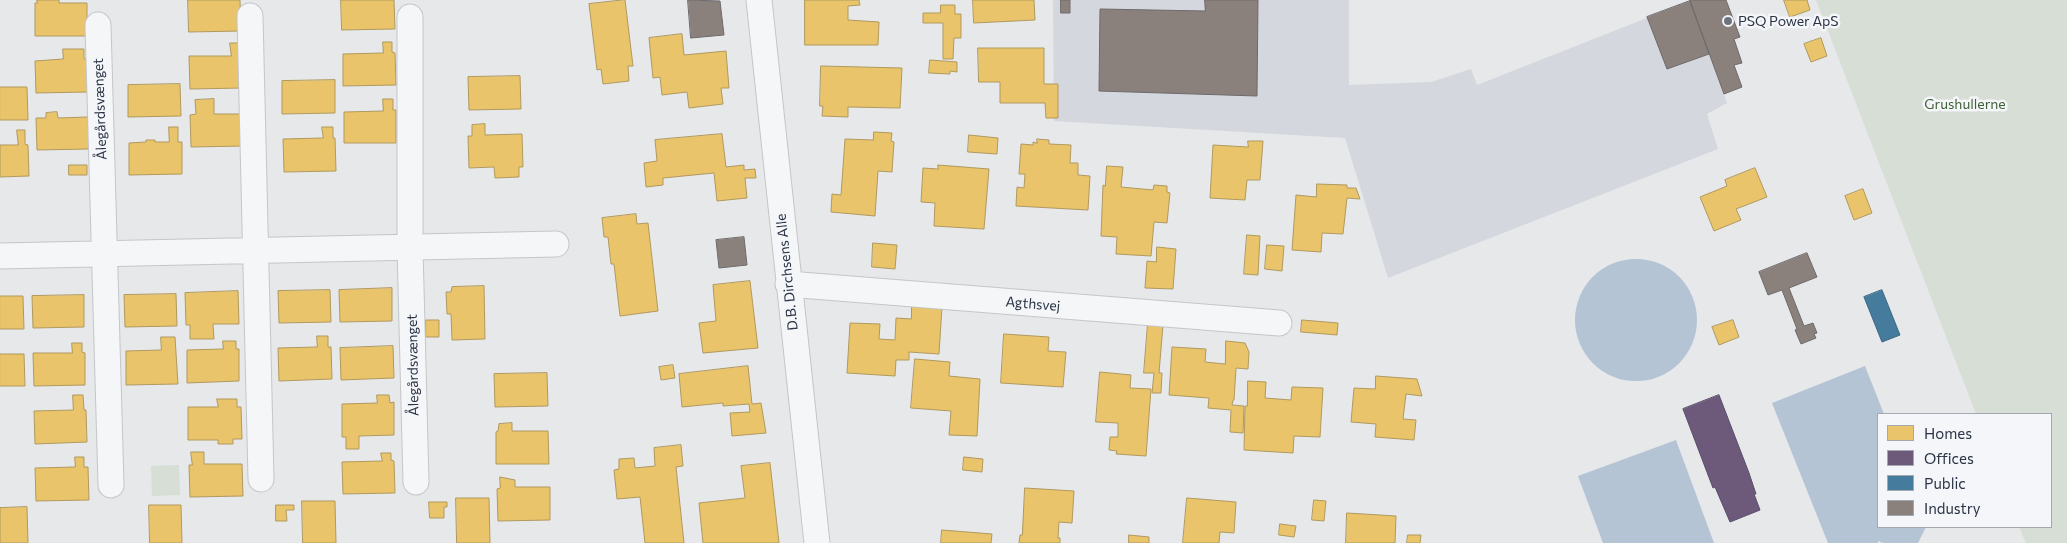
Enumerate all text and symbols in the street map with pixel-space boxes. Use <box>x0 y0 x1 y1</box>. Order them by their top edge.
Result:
place label: PSQ Power ApS <box>1738 13 1839 29</box>
marker: PSQ Power ApS <box>1722 15 1734 27</box>
street label: Ålegårdsvænget <box>90 58 110 160</box>
park label: Grushullerne <box>1924 96 2006 112</box>
street label: D.B. Dirchsens Alle <box>773 213 801 331</box>
street label: Agthsvej <box>1005 293 1061 315</box>
street label: Ålegårdsvænget <box>404 314 422 416</box>
legend <box>1877 413 2052 528</box>
text: Homes <box>1924 424 1972 442</box>
text: Offices <box>1924 449 1974 467</box>
text: Public <box>1924 474 1966 492</box>
text: Industry <box>1924 499 1981 517</box>

